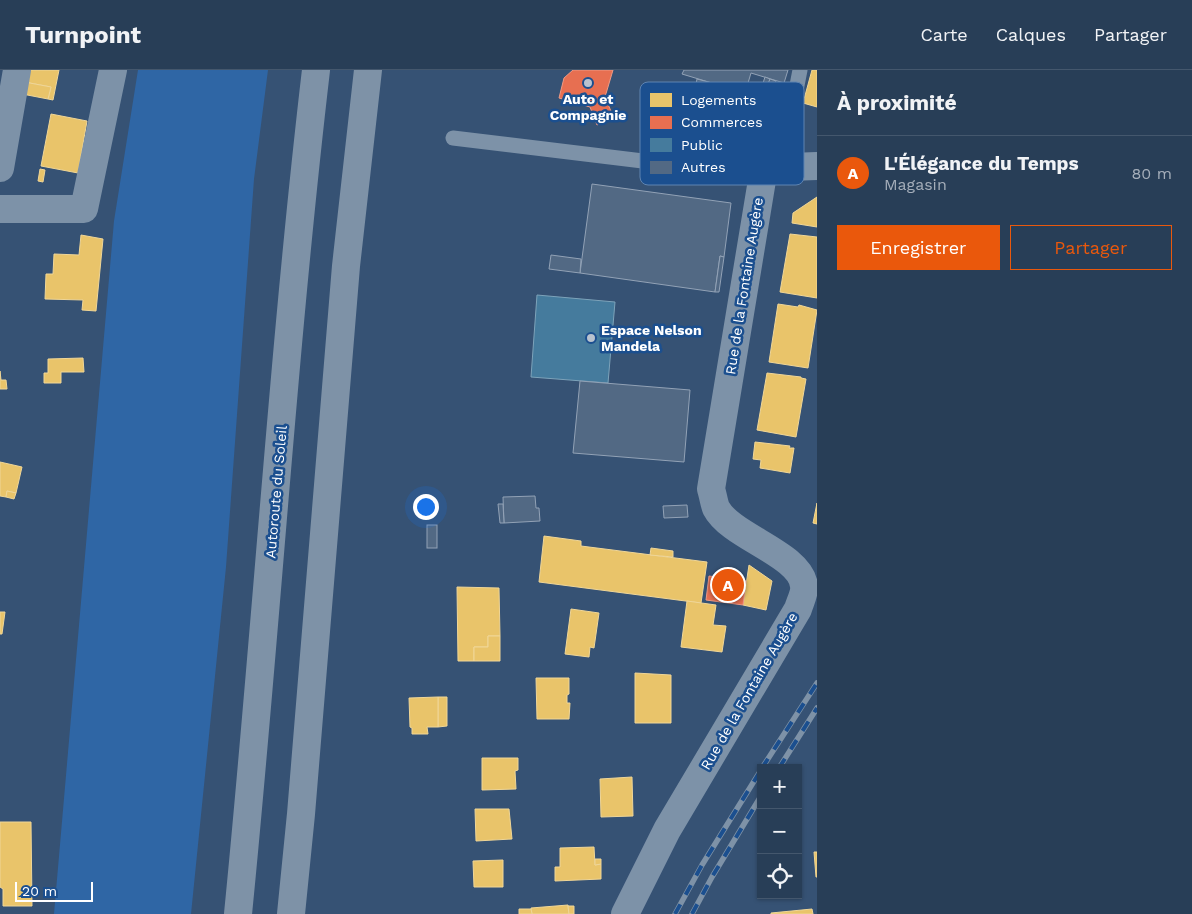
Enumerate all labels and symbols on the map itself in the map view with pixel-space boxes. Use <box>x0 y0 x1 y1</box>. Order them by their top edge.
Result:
marker: Auto et Compagnie <box>582 77 594 89</box>
legend <box>640 82 804 185</box>
place label: Auto et Compagnie <box>550 91 626 123</box>
text: Logements <box>681 92 756 108</box>
text: Commerces <box>681 114 763 130</box>
text: Public <box>681 137 723 153</box>
text: Autres <box>681 159 726 175</box>
street label: Rue de la Fontaine Augère <box>722 196 766 376</box>
place label: Espace Nelson Mandela <box>601 322 702 354</box>
marker: Espace Nelson Mandela <box>585 332 597 344</box>
street label: Autoroute du Soleil <box>262 424 290 559</box>
your location <box>413 494 439 520</box>
pin: A <box>712 566 744 604</box>
street label: Rue de la Fontaine Augère <box>697 609 801 773</box>
scale bar <box>15 879 92 902</box>

